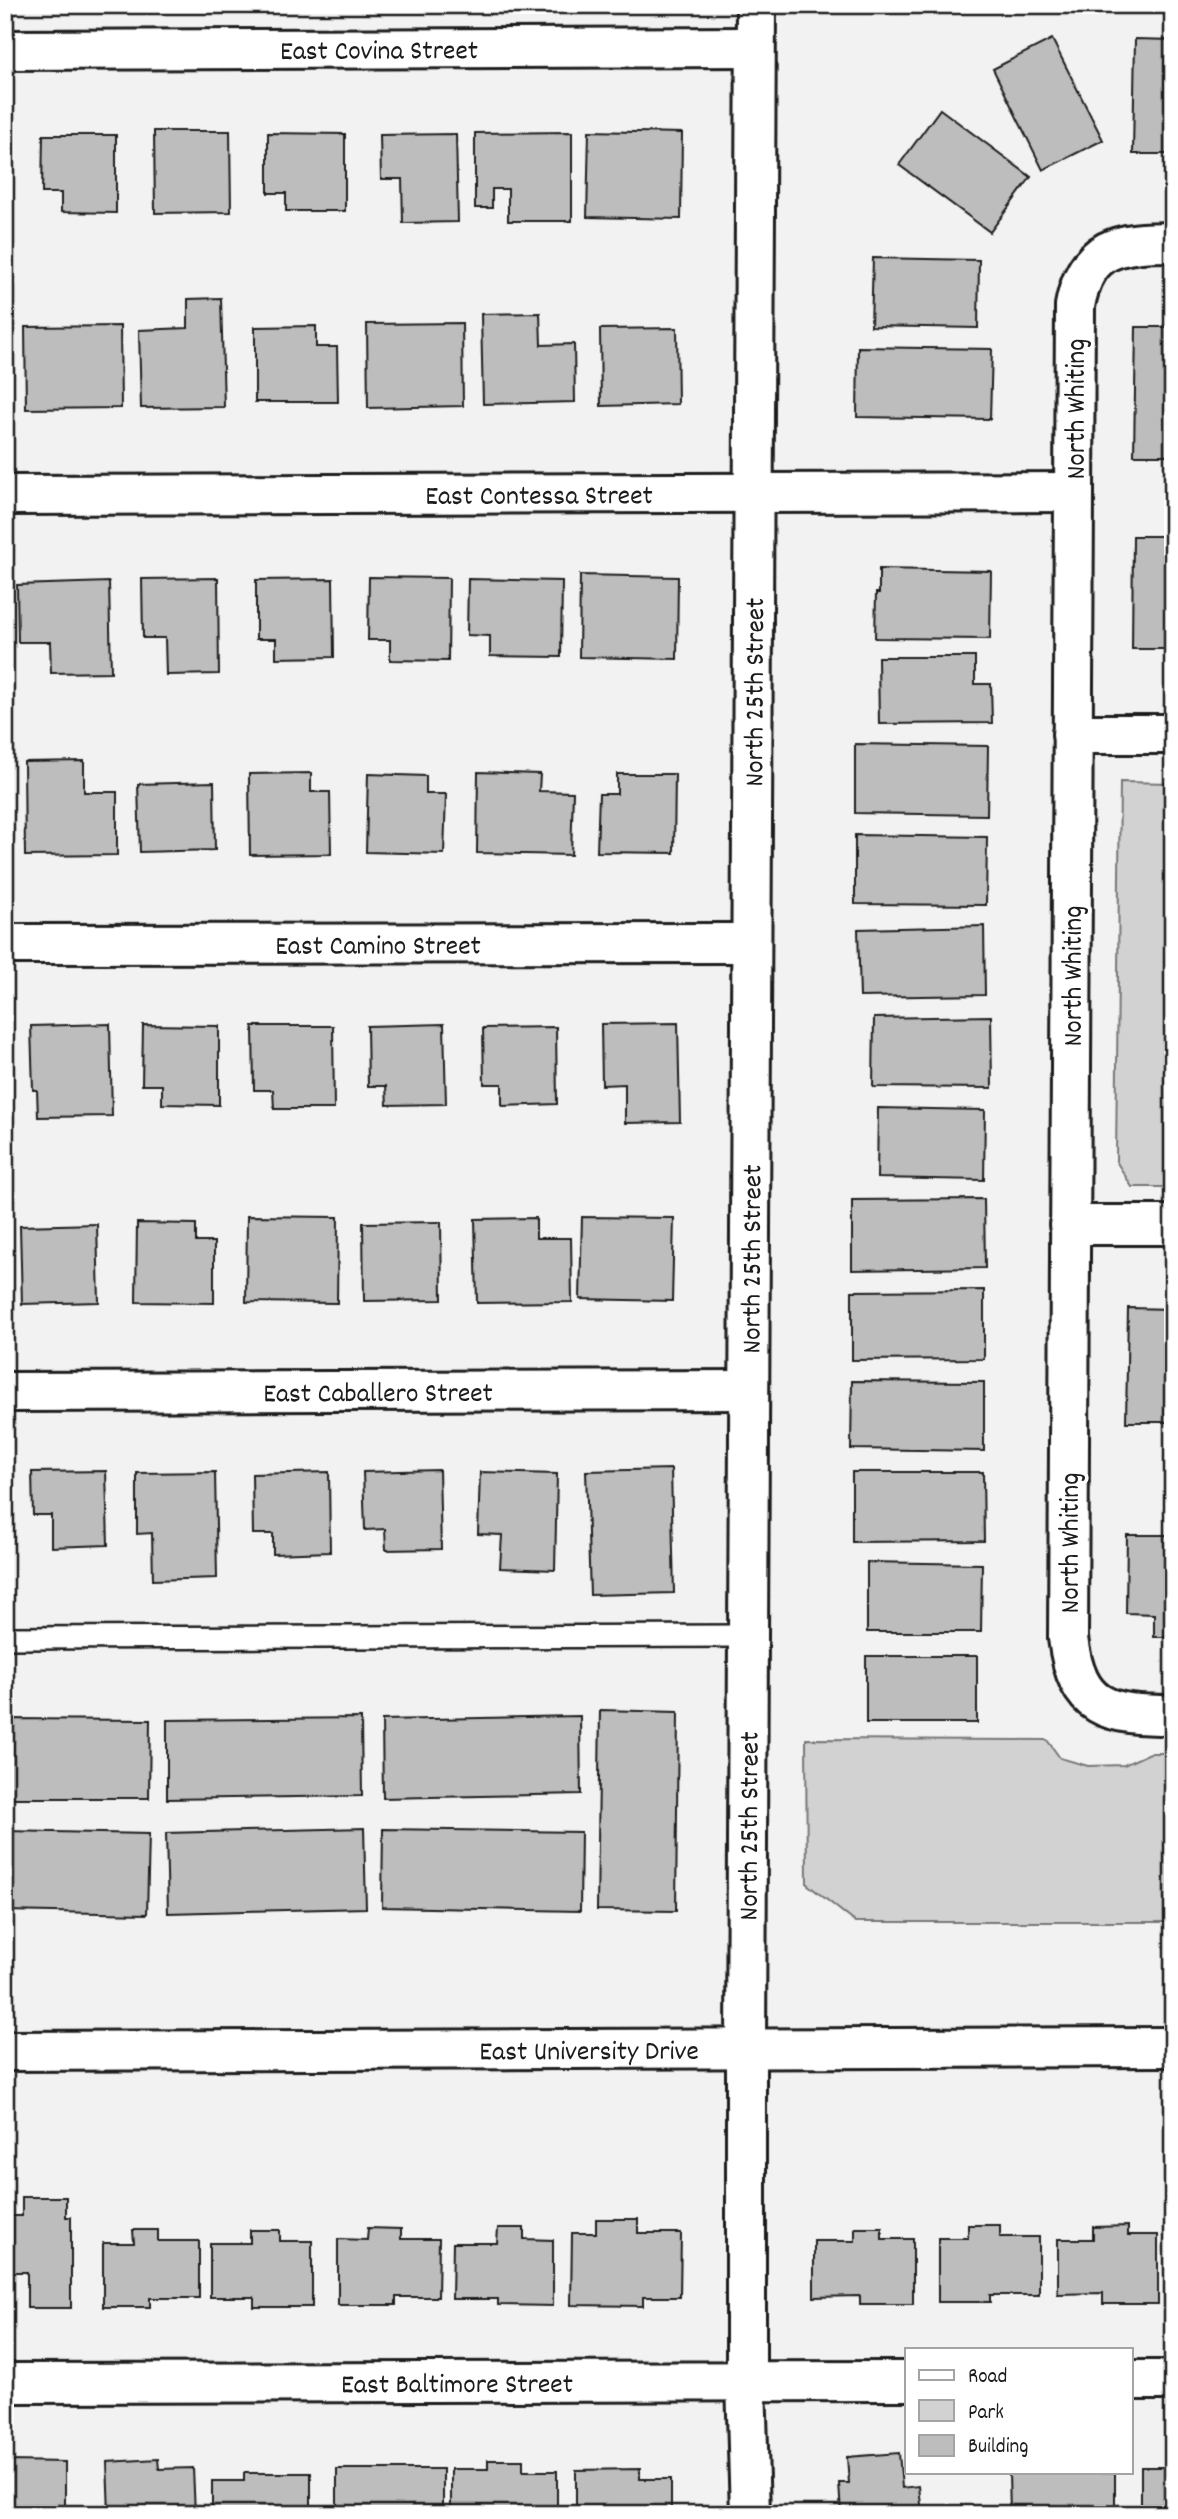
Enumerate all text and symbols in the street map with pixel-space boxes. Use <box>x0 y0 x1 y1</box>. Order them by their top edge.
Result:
street label: East Covina Street <box>280 33 478 74</box>
street label: North Whiting <box>1059 339 1099 479</box>
street label: East Contessa Street <box>425 478 653 519</box>
street label: North 25th Street <box>737 597 778 787</box>
street label: North Whiting <box>1056 906 1096 1046</box>
street label: East Camino Street <box>275 928 481 969</box>
street label: North 25th Street <box>734 1164 775 1354</box>
street label: East Caballero Street <box>263 1376 493 1416</box>
street label: North Whiting <box>1053 1473 1093 1613</box>
street label: North 25th Street <box>732 1731 773 1921</box>
street label: East University Drive <box>479 2034 699 2074</box>
legend <box>905 2348 1132 2474</box>
text: Road <box>968 2363 1007 2393</box>
street label: East Baltimore Street <box>341 2367 573 2407</box>
text: Park <box>968 2399 1004 2429</box>
text: Building <box>968 2433 1028 2463</box>

